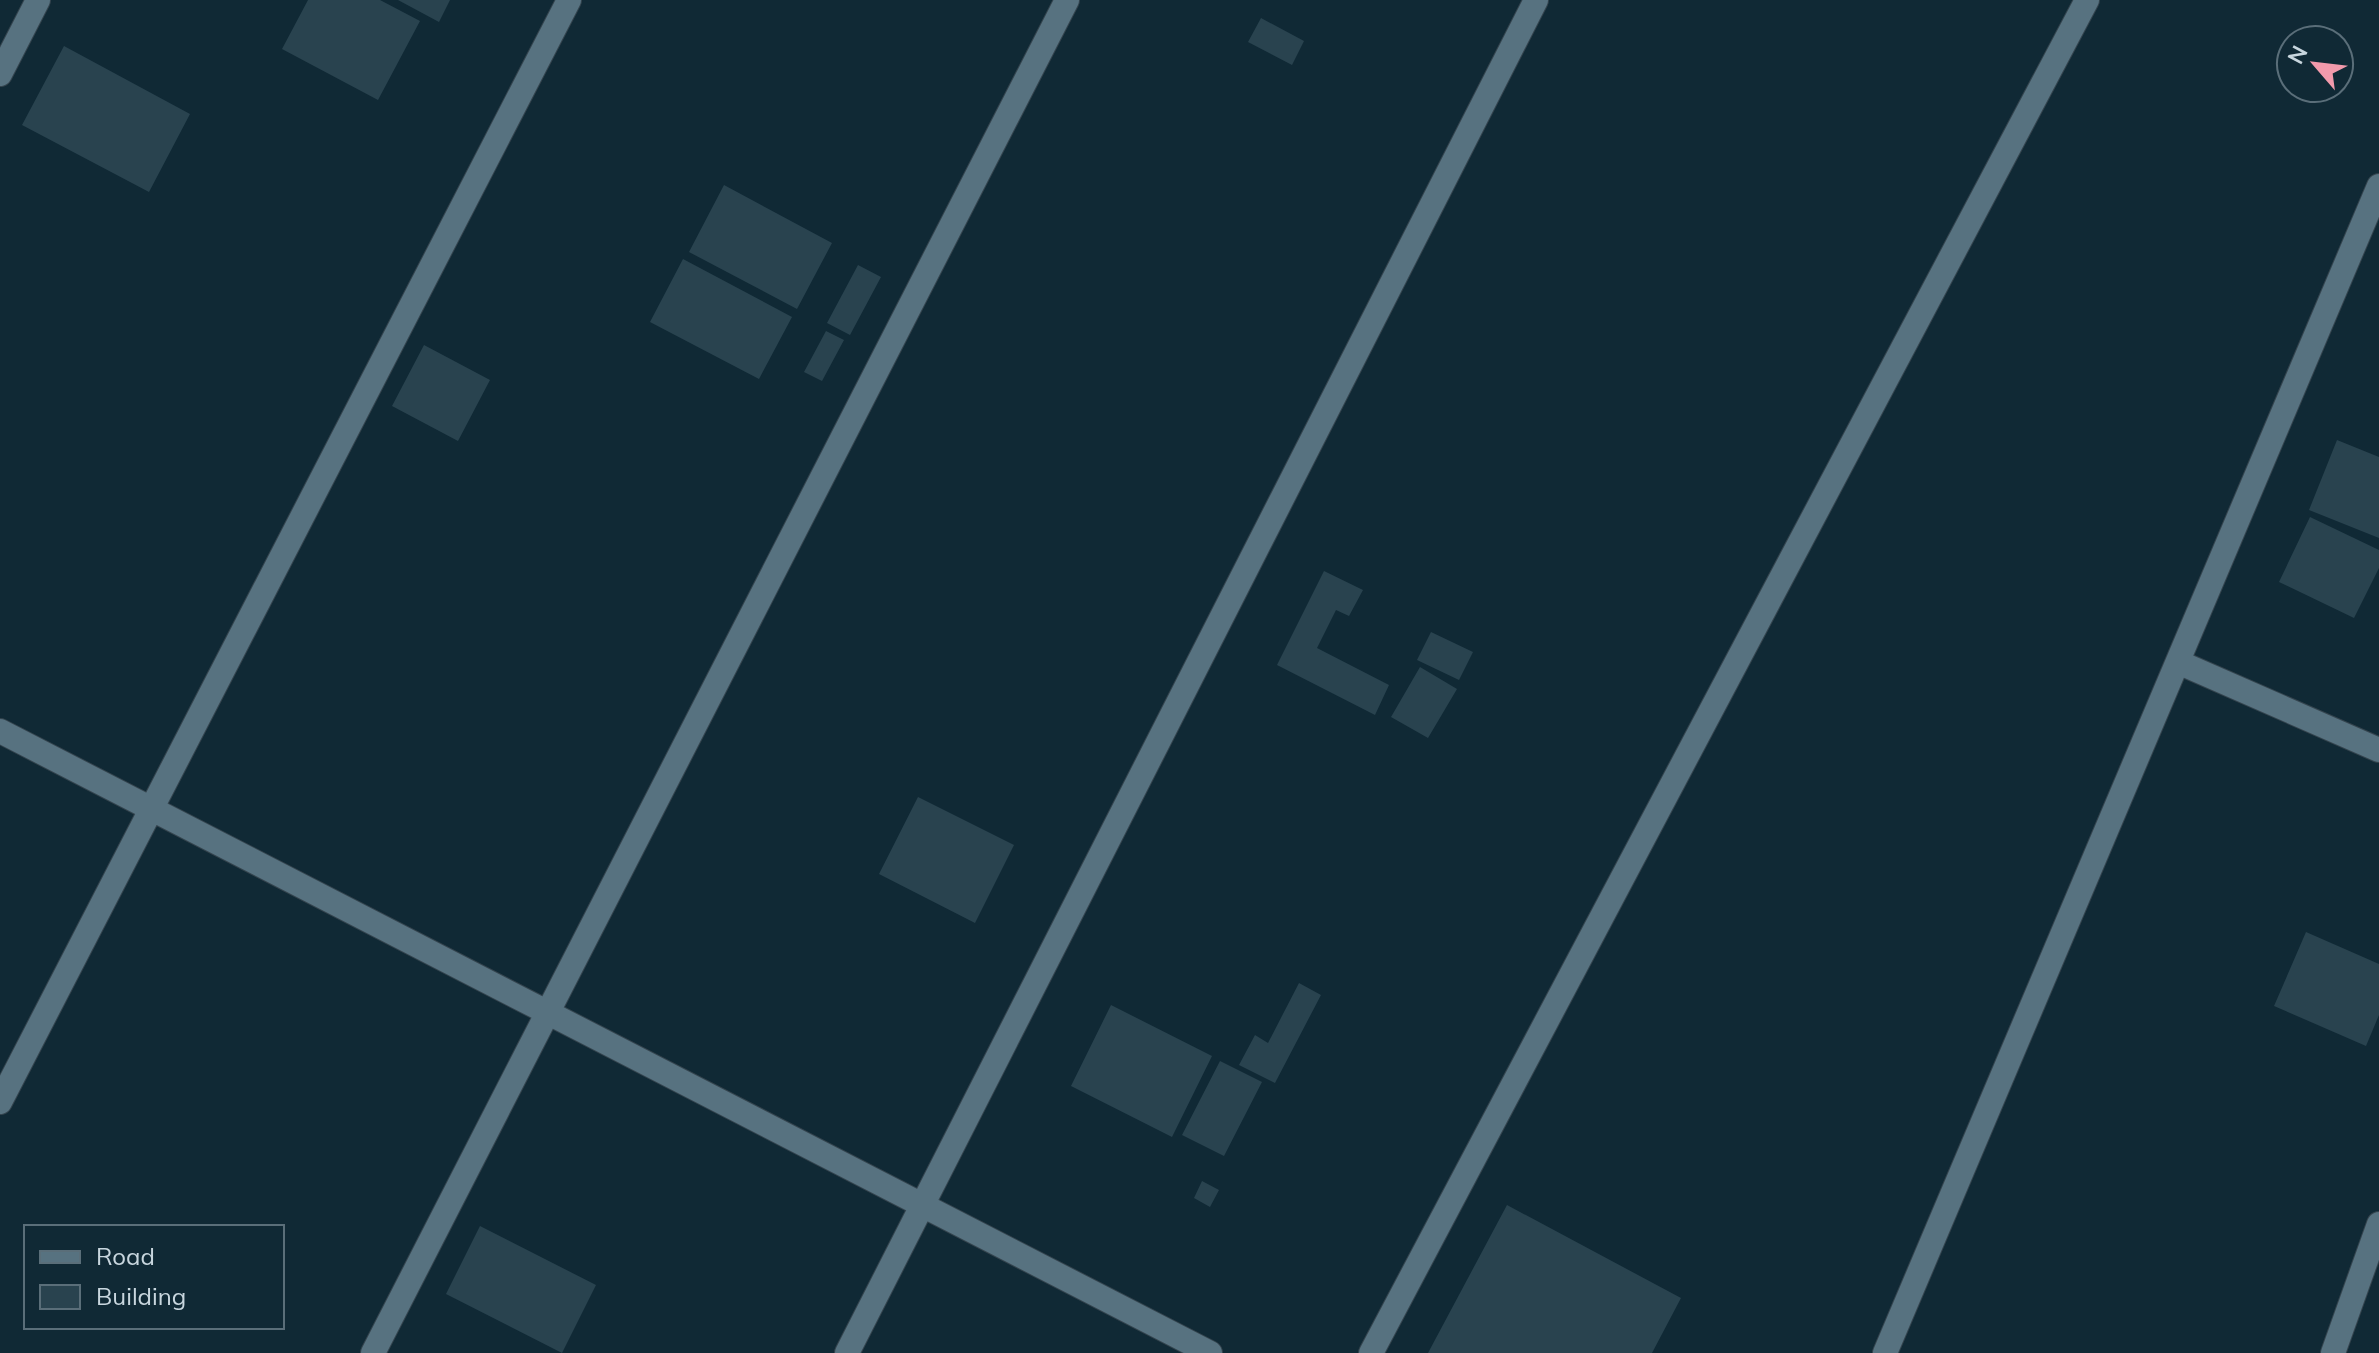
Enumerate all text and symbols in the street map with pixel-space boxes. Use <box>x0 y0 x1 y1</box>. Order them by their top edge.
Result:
north arrow <box>2275 24 2355 104</box>
text: N <box>2281 41 2314 69</box>
legend <box>24 1225 284 1329</box>
text: Road <box>96 1241 155 1271</box>
text: Building <box>96 1281 186 1311</box>

